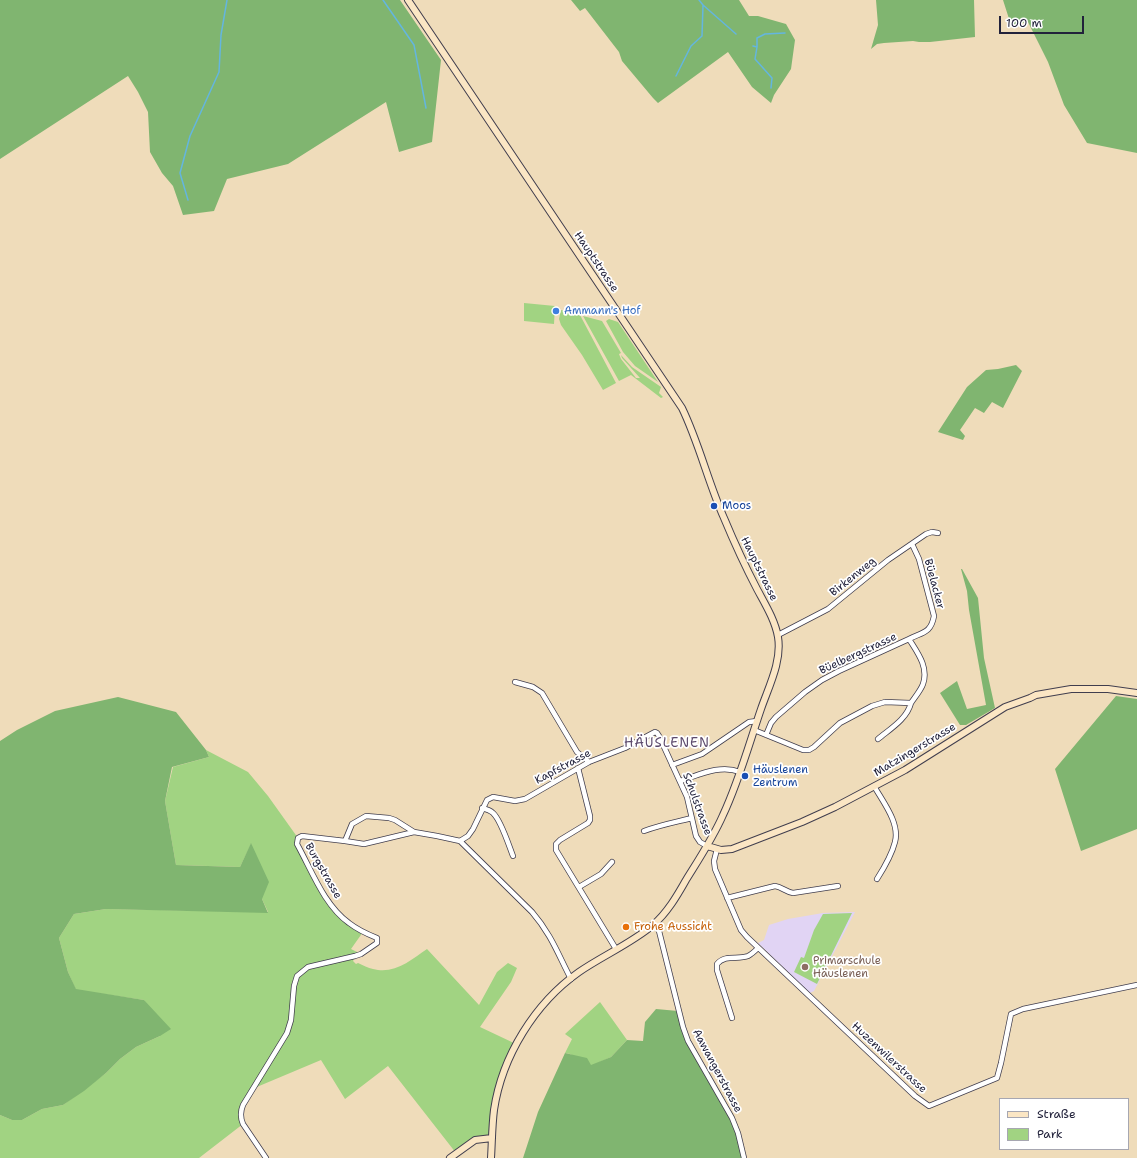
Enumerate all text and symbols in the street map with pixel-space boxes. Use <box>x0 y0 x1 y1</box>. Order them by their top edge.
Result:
scale bar <box>1001 8 1086 34</box>
text: 100 m <box>1006 15 1042 31</box>
street label: Hauptstrasse <box>571 229 621 295</box>
place label: Ammann's Hof <box>564 304 640 318</box>
marker: Ammann's Hof <box>551 306 561 316</box>
place label: Moos <box>722 499 751 513</box>
marker: Moos <box>709 501 719 511</box>
street label: Hauptstrasse <box>738 535 780 603</box>
street label: Birkenweg <box>827 555 879 599</box>
street label: Büelacker <box>921 557 947 611</box>
street label: Büelbergstrasse <box>817 630 899 678</box>
street label: Matzingerstrasse <box>872 720 958 780</box>
district label: HÄUSLENEN <box>624 736 710 752</box>
street label: Kapfstrasse <box>533 747 593 787</box>
place label: Häuslenen Zentrum <box>753 763 808 789</box>
street label: Schulstrasse <box>680 771 714 837</box>
marker: Häuslenen Zentrum <box>740 771 750 781</box>
street label: Burgstrasse <box>302 841 344 901</box>
place label: Frohe Aussicht <box>634 920 712 934</box>
marker: Frohe Aussicht <box>621 922 631 932</box>
place label: Primarschule Häuslenen <box>813 954 881 980</box>
marker: Primarschule Häuslenen <box>800 962 810 972</box>
street label: Huzenwilerstrasse <box>849 1020 929 1096</box>
street label: Aawangerstrasse <box>689 1027 745 1115</box>
legend <box>999 1098 1129 1150</box>
text: Straße <box>1037 1106 1076 1122</box>
text: Park <box>1037 1126 1063 1142</box>

